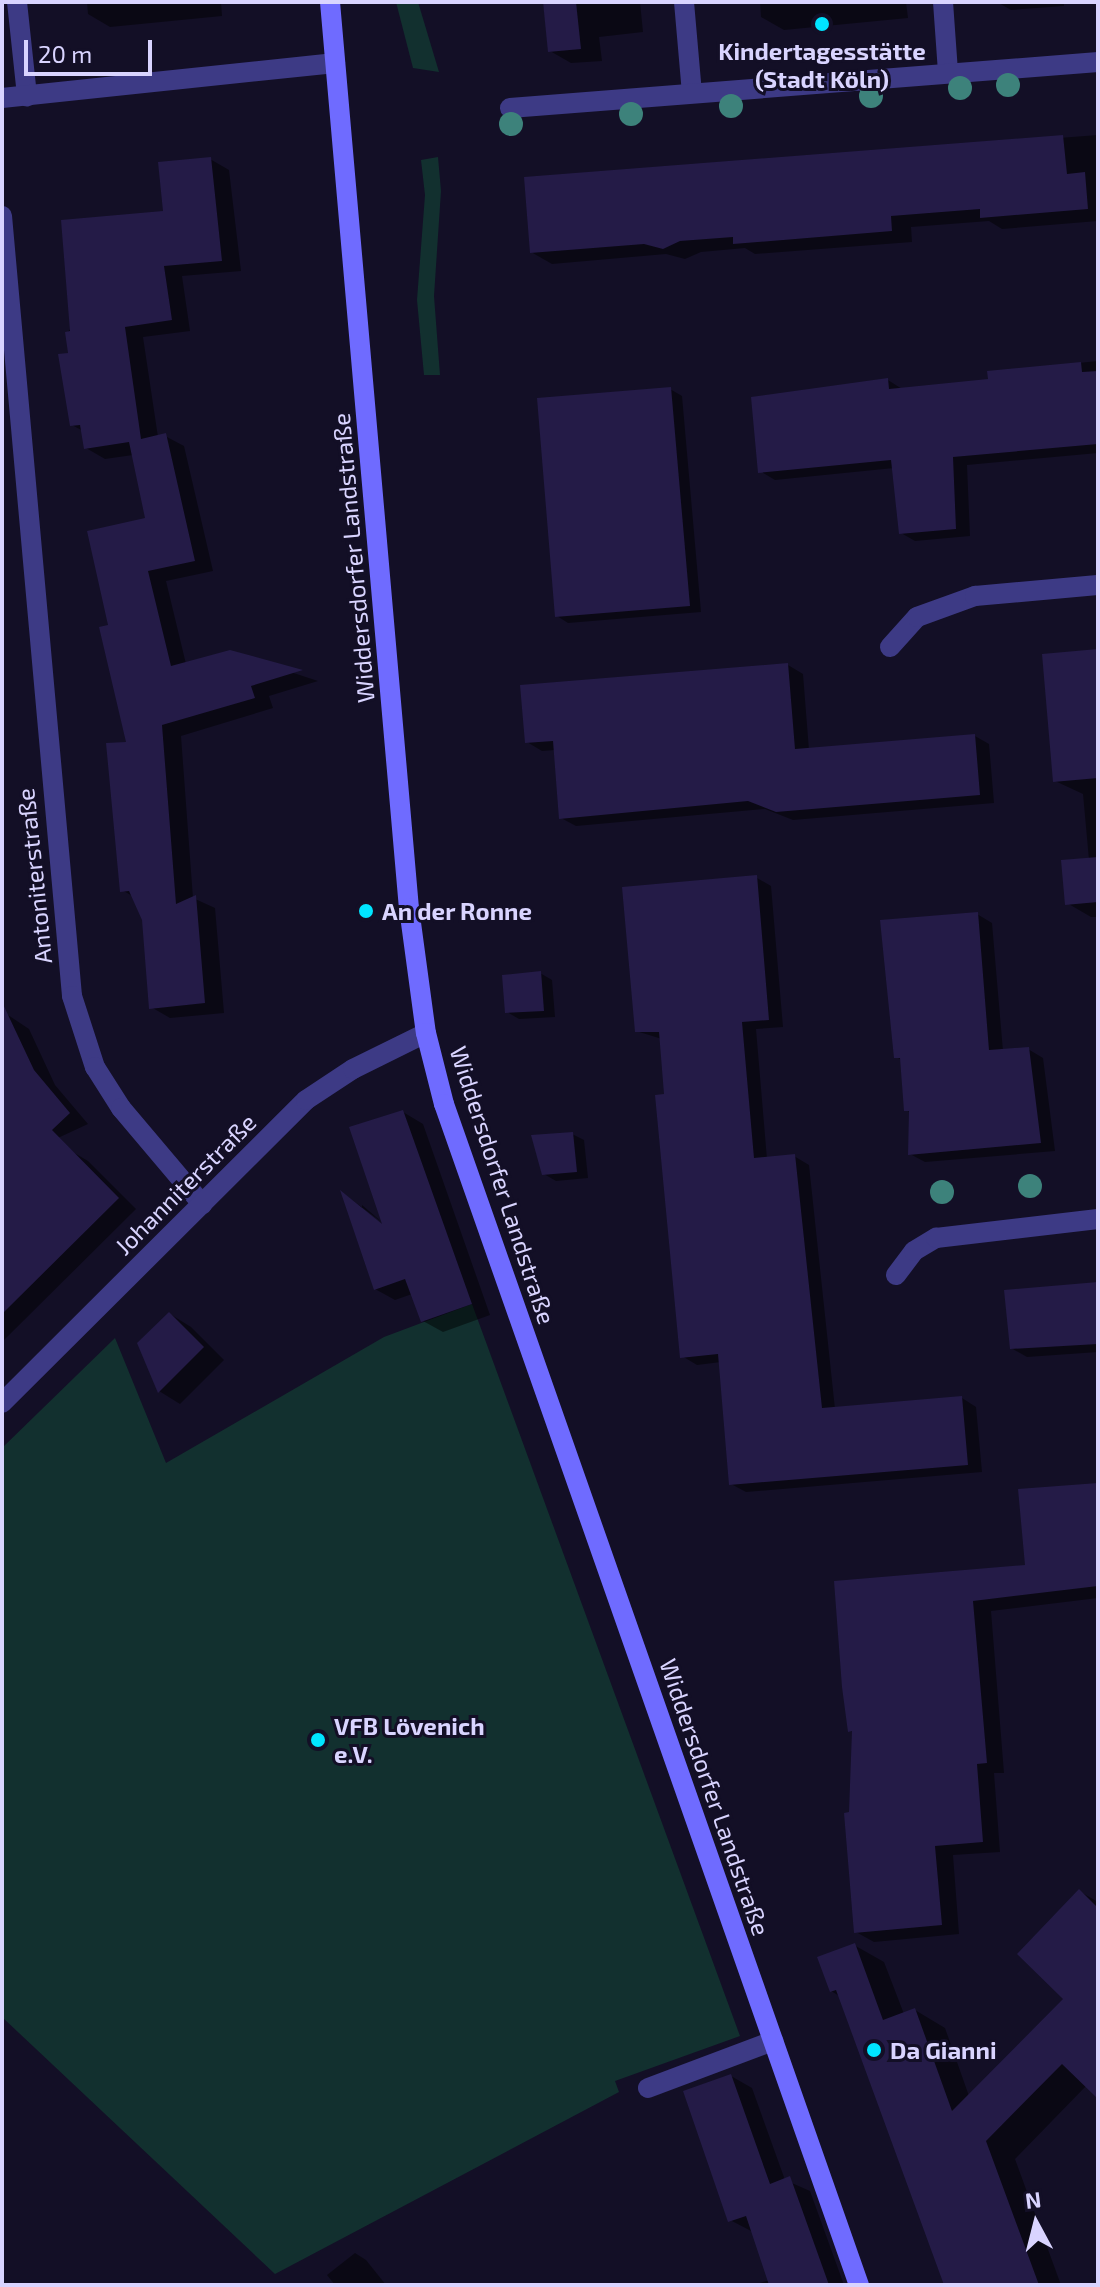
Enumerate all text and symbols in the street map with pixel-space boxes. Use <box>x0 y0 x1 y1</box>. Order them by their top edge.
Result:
marker: Kindertagesstätte (Stadt Köln) <box>813 15 831 33</box>
scale bar <box>28 24 156 74</box>
place label: Kindertagesstätte (Stadt Köln) <box>718 37 926 93</box>
text: 20 m <box>38 39 92 68</box>
street label: Widdersdorfer Landstraße <box>326 412 380 704</box>
street label: Antoniterstraße <box>10 787 58 965</box>
place label: An der Ronne <box>382 897 533 925</box>
marker: An der Ronne <box>357 902 375 920</box>
street label: Widdersdorfer Landstraße <box>444 1042 562 1328</box>
street label: Johanniterstraße <box>108 1107 262 1261</box>
street label: Widdersdorfer Landstraße <box>654 1655 776 1939</box>
place label: VFB Lövenich e.V. <box>334 1712 485 1768</box>
marker: VFB Lövenich e.V. <box>309 1731 327 1749</box>
place label: Da Gianni <box>890 2036 997 2064</box>
marker: Da Gianni <box>865 2041 883 2059</box>
north arrow <box>996 2183 1076 2263</box>
text: N <box>1024 2185 1043 2213</box>

